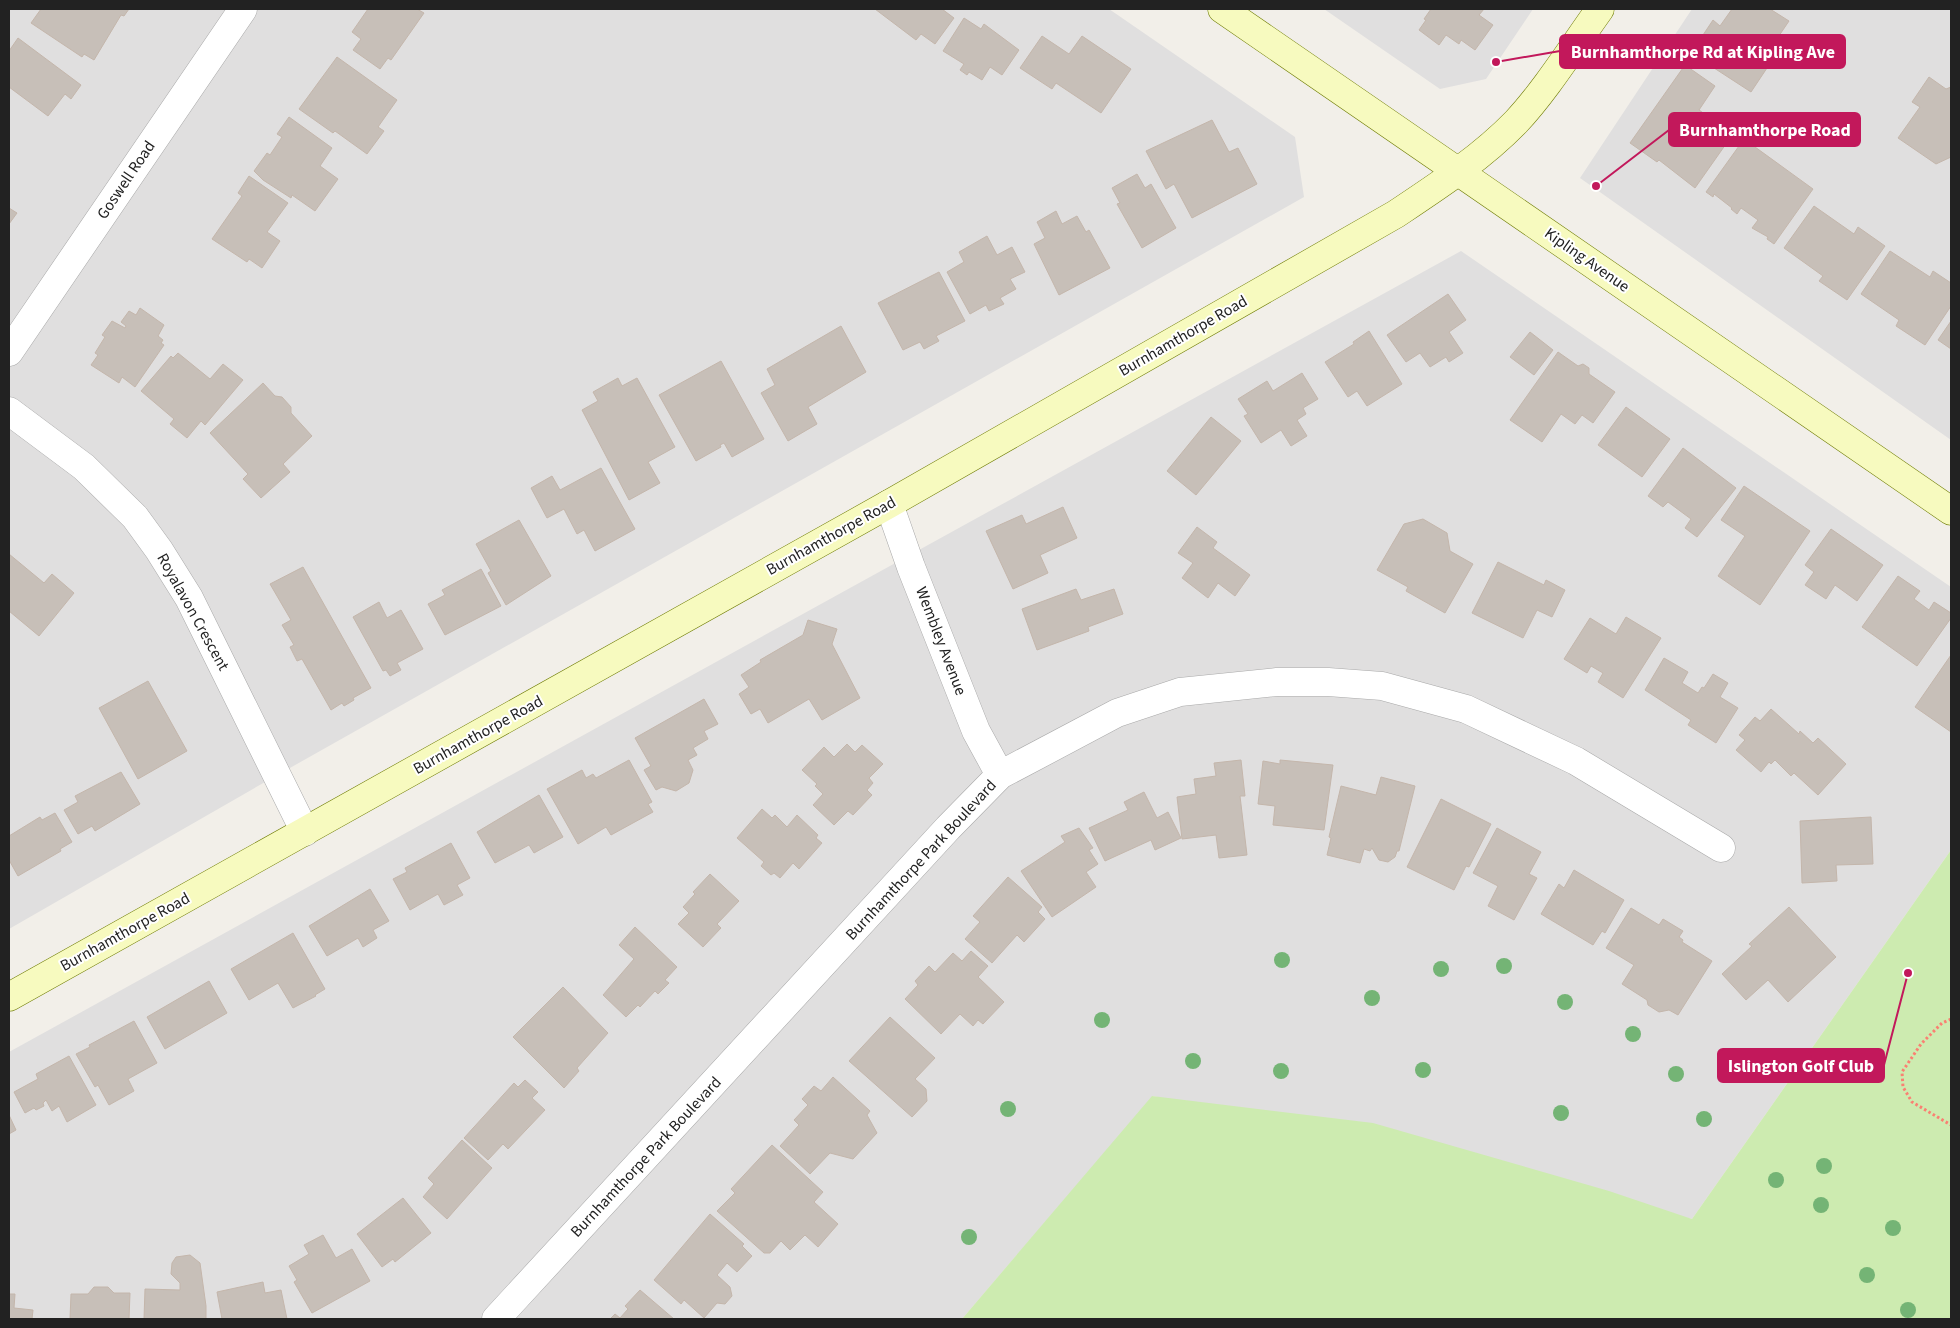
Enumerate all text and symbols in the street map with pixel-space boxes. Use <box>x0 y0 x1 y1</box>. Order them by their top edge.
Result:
callout: Burnhamthorpe Rd at Kipling Ave <box>1560 35 1845 68</box>
text: Burnhamthorpe Rd at Kipling Ave <box>1571 40 1835 65</box>
callout: Burnhamthorpe Road <box>1669 113 1860 146</box>
text: Burnhamthorpe Road <box>1679 118 1851 143</box>
street label: Goswell Road <box>92 136 160 224</box>
street label: Kipling Avenue <box>1540 222 1634 298</box>
street label: Burnhamthorpe Road <box>1115 290 1251 382</box>
street label: Burnhamthorpe Road <box>762 491 900 581</box>
street label: Royalavon Crescent <box>152 549 235 675</box>
street label: Wembley Avenue <box>910 584 972 699</box>
street label: Burnhamthorpe Road <box>409 690 547 780</box>
street label: Burnhamthorpe Park Boulevard <box>841 775 1001 945</box>
street label: Burnhamthorpe Road <box>56 887 194 977</box>
callout: Islington Golf Club <box>1718 1049 1884 1082</box>
text: Islington Golf Club <box>1728 1054 1874 1079</box>
street label: Burnhamthorpe Park Boulevard <box>566 1072 726 1242</box>

